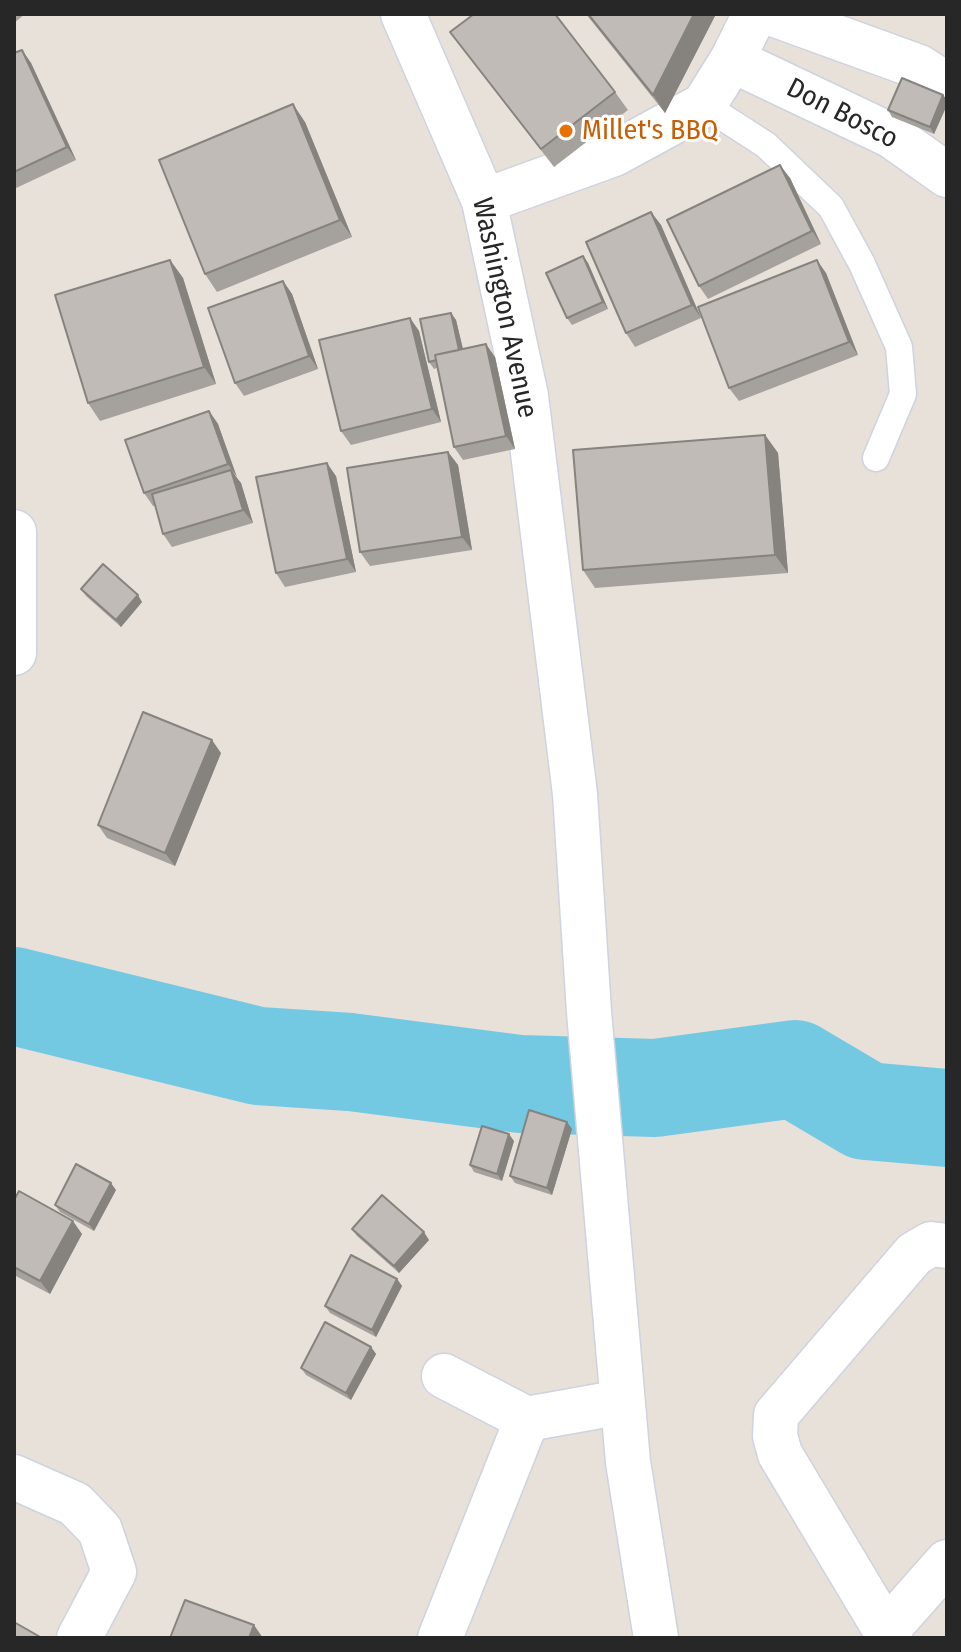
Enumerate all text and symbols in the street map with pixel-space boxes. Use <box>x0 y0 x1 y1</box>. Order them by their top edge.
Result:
street label: Don Bosco <box>781 72 903 156</box>
place label: Millet's BBQ <box>582 114 718 148</box>
marker: Millet's BBQ <box>557 122 575 140</box>
street label: Washington Avenue <box>464 195 544 421</box>

